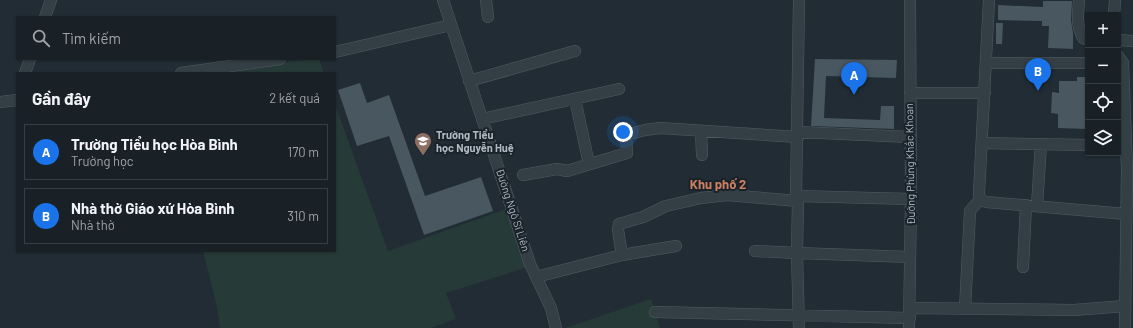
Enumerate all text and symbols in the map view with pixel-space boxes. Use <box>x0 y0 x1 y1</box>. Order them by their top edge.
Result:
map controls <box>1085 12 1121 156</box>
button: + <box>1085 12 1121 48</box>
search box <box>16 16 336 60</box>
icon: search <box>30 27 52 49</box>
text: Tìm kiếm <box>62 29 121 47</box>
button: − <box>1085 48 1121 84</box>
pin: B <box>1025 58 1051 91</box>
pin: A <box>841 62 867 95</box>
button: locate <box>1085 84 1121 120</box>
text: Gần đây <box>32 88 91 108</box>
text: 2 kết quả <box>269 90 320 106</box>
street label: Đường Phùng Khắc Khoan <box>902 103 917 225</box>
button: layers <box>1085 120 1121 156</box>
your location <box>613 122 633 142</box>
place label: Trường Tiểu học Nguyễn Huệ <box>436 128 514 155</box>
school or university icon: Trường Tiểu học Nguyễn Huệ <box>413 131 433 156</box>
text: Trường Tiểu học Hòa Bình <box>71 135 238 153</box>
text: A <box>42 144 50 160</box>
text: 170 m <box>288 144 319 160</box>
text: Trường học <box>71 153 134 169</box>
street label: Đường Ngô Sĩ Liên <box>494 167 533 253</box>
district label: Khu phố 2 <box>690 176 746 192</box>
text: Nhà thờ Giáo xứ Hòa Bình <box>71 199 235 217</box>
text: B <box>42 208 50 224</box>
text: 310 m <box>287 208 319 224</box>
text: Nhà thờ <box>71 217 115 233</box>

